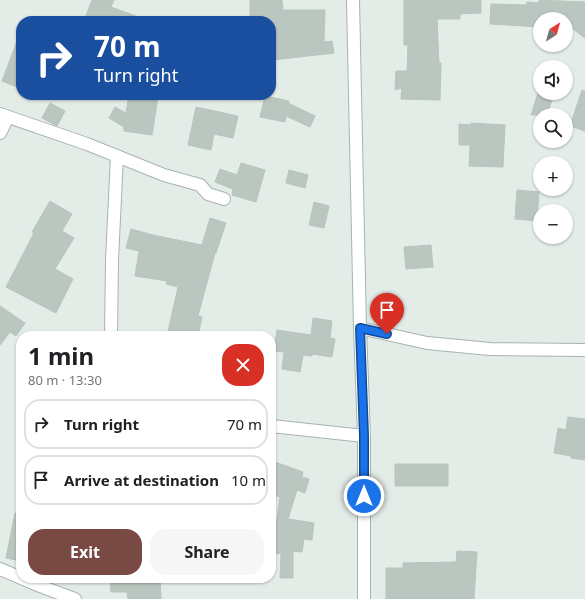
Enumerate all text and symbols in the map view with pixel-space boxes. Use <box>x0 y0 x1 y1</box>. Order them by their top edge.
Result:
north arrow <box>533 12 573 52</box>
map controls <box>533 12 573 244</box>
text: 70 m <box>94 27 161 65</box>
icon: right <box>28 32 80 84</box>
button: sound <box>533 60 573 100</box>
text: Turn right <box>94 63 178 87</box>
button: search <box>533 108 573 148</box>
button: + <box>533 156 573 196</box>
button: − <box>533 204 573 244</box>
pin <box>370 293 404 334</box>
icon: arrive <box>376 299 398 321</box>
text: 1 min <box>28 339 94 372</box>
button: close <box>222 344 264 386</box>
text: 80 m · 13:30 <box>28 371 102 389</box>
icon: right <box>30 413 52 435</box>
text: Turn right <box>64 414 139 434</box>
text: 70 m <box>227 414 262 434</box>
icon: arrive <box>30 469 52 491</box>
text: Arrive at destination <box>64 470 219 490</box>
text: 10 m <box>231 470 266 490</box>
position arrow <box>343 475 385 517</box>
button: Exit <box>28 529 142 575</box>
button: Share <box>150 529 264 575</box>

